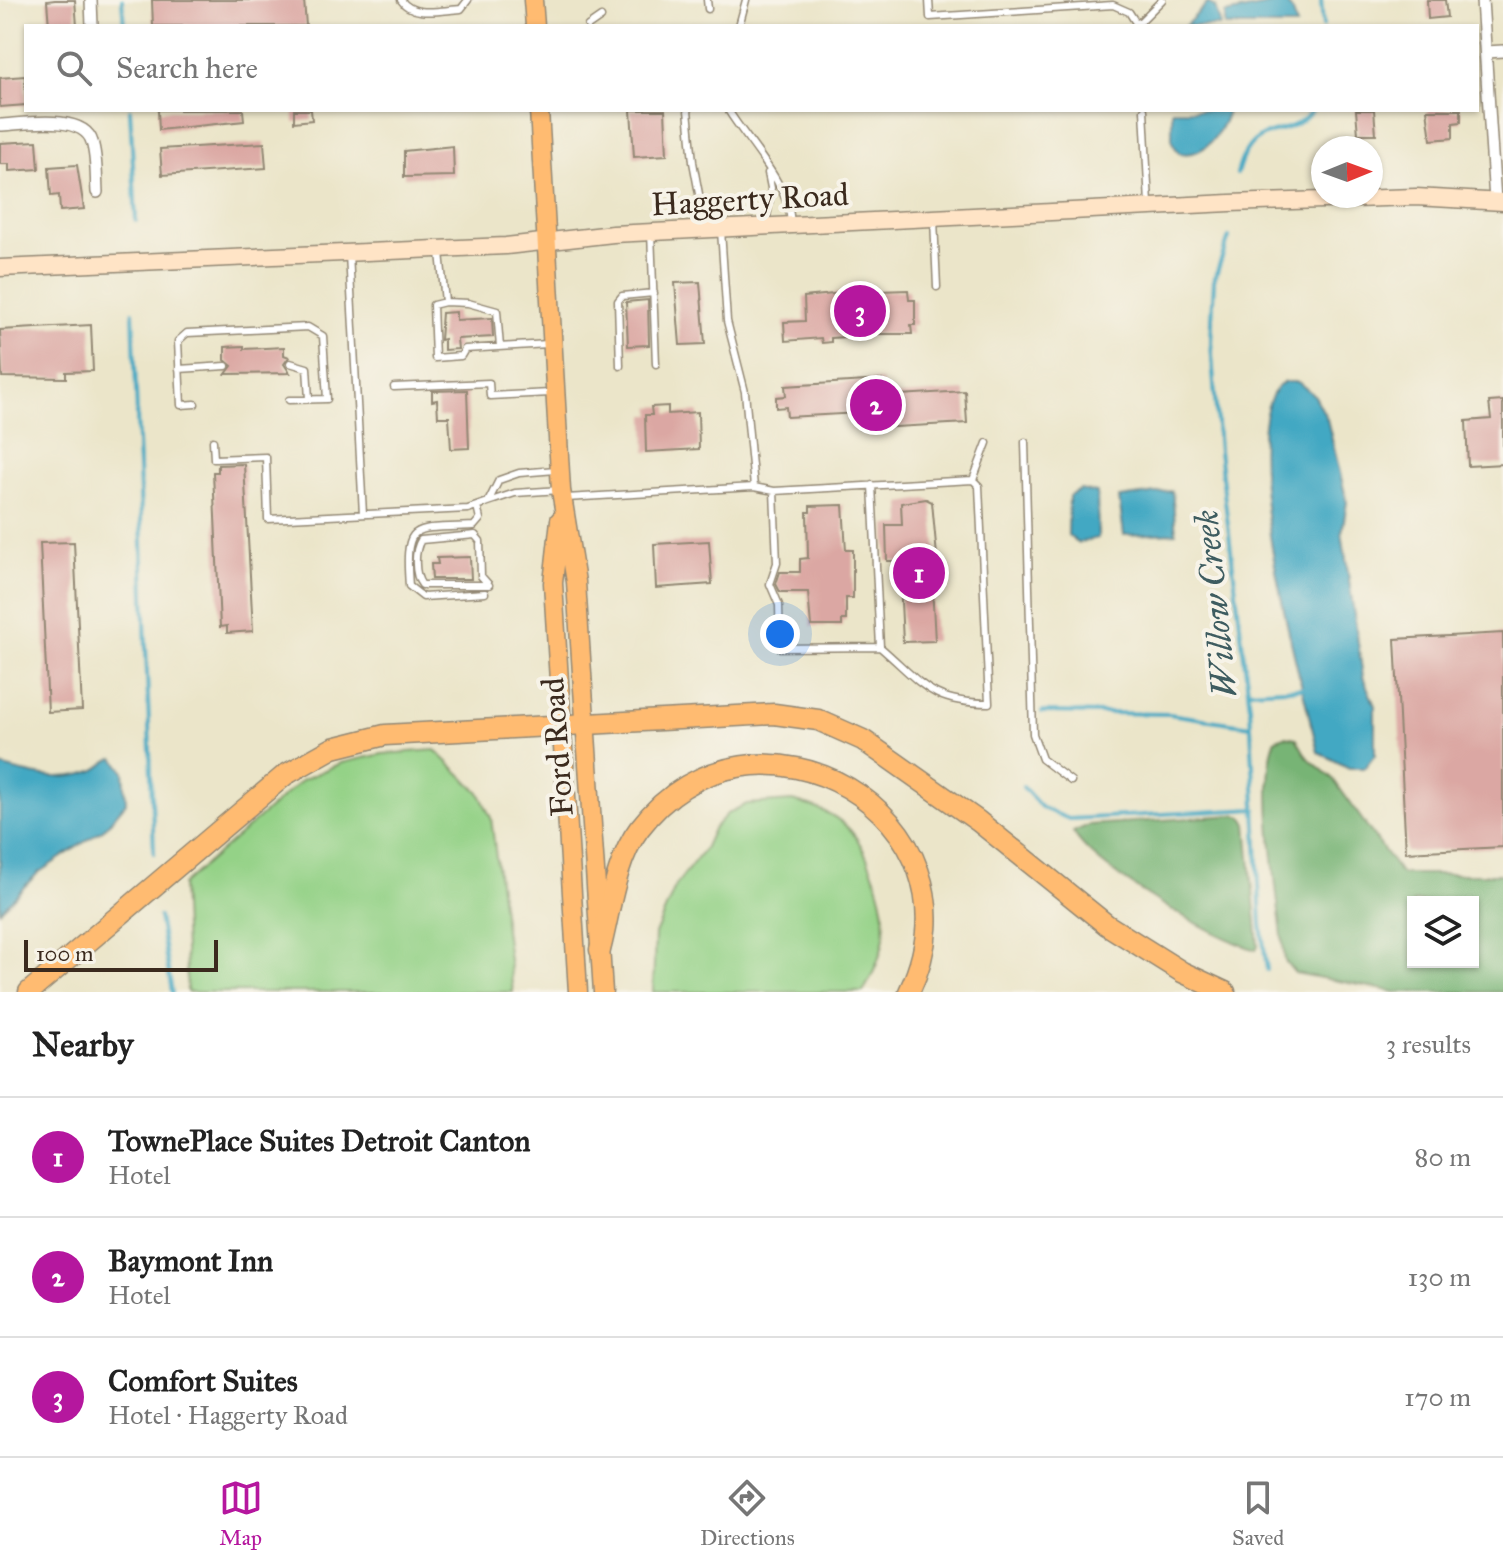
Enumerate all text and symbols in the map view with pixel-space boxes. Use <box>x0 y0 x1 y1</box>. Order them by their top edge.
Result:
search box <box>24 24 1479 112</box>
icon: search <box>52 46 96 90</box>
text: Search here <box>116 50 258 86</box>
north arrow <box>1311 136 1383 208</box>
street label: Haggerty Road <box>650 175 850 224</box>
pin: 3 <box>834 281 886 341</box>
pin: 2 <box>850 375 902 435</box>
water label: Willow Creek <box>1185 508 1246 700</box>
pin: 1 <box>893 543 945 603</box>
your location <box>760 614 800 654</box>
street label: Ford Road <box>533 676 582 818</box>
map controls <box>1407 896 1479 968</box>
button: layers <box>1407 896 1479 968</box>
scale bar <box>24 936 218 972</box>
text: 100 m <box>36 940 93 967</box>
text: Nearby <box>32 1024 134 1065</box>
text: 3 results <box>1386 1028 1471 1060</box>
text: TownePlace Suites Detroit Canton <box>108 1123 531 1159</box>
text: 1 <box>53 1141 63 1173</box>
text: 80 m <box>1415 1141 1471 1173</box>
text: Hotel <box>108 1159 171 1191</box>
text: Baymont Inn <box>108 1243 273 1279</box>
text: 2 <box>52 1261 64 1293</box>
text: 130 m <box>1408 1261 1471 1293</box>
text: Hotel <box>108 1279 171 1311</box>
text: Comfort Suites <box>108 1363 298 1399</box>
text: 3 <box>53 1381 63 1413</box>
text: 170 m <box>1404 1381 1471 1413</box>
text: Hotel · Haggerty Road <box>108 1399 348 1431</box>
tab: Map <box>219 1476 263 1551</box>
tab: Directions <box>700 1476 795 1551</box>
tab: Saved <box>1232 1476 1284 1551</box>

